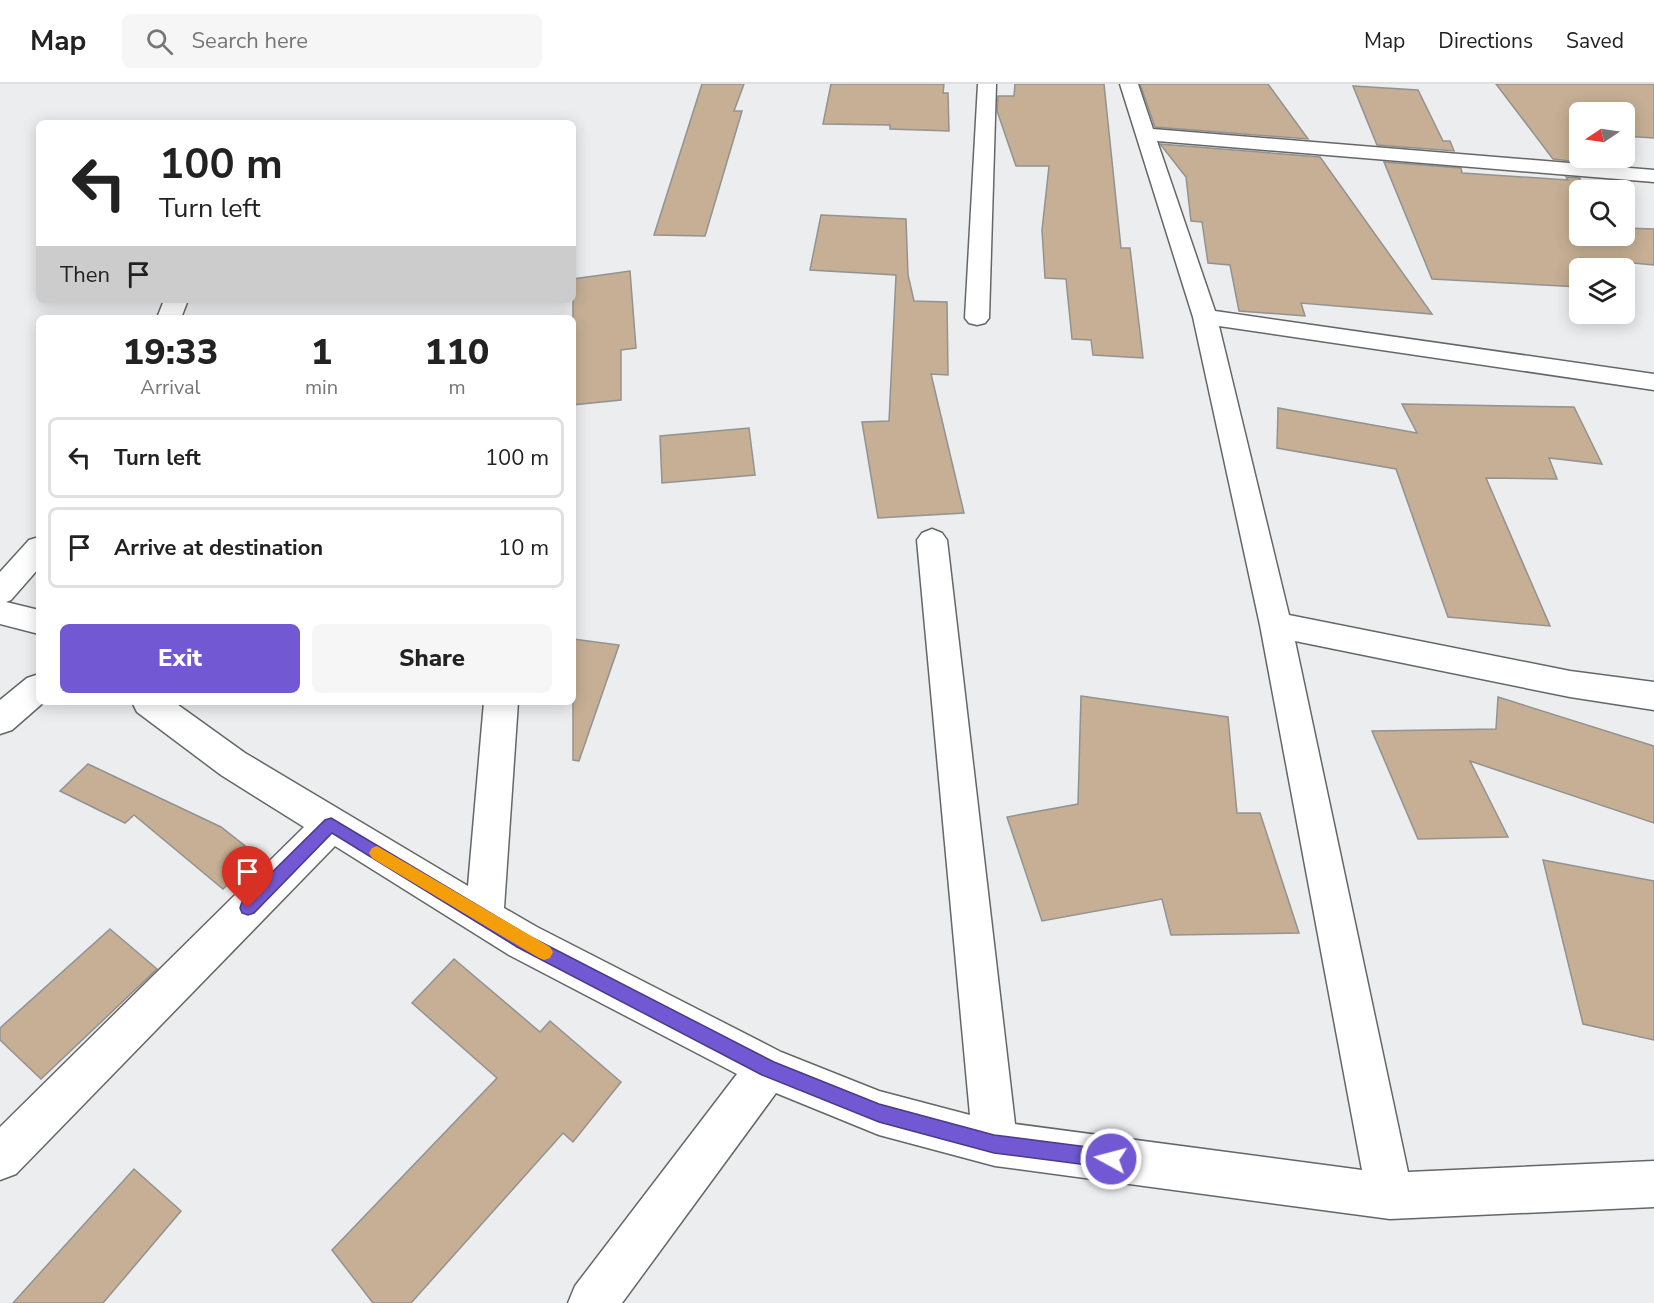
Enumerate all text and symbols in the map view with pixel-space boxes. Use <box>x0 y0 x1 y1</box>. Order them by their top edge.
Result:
search box <box>122 14 542 68</box>
text: Map <box>30 22 86 60</box>
icon: search <box>143 25 176 58</box>
text: Search here <box>191 26 308 56</box>
text: Map <box>1364 27 1405 55</box>
text: Directions <box>1438 27 1533 55</box>
text: Saved <box>1566 27 1624 55</box>
north arrow <box>1569 102 1635 168</box>
map controls <box>1569 102 1635 324</box>
text: 100 m <box>159 136 283 193</box>
icon: left <box>60 144 138 222</box>
button: search <box>1569 180 1635 246</box>
text: Turn left <box>159 190 260 227</box>
icon: arrive <box>122 258 155 291</box>
button: layers <box>1569 258 1635 324</box>
text: Then <box>60 260 110 290</box>
text: 19:33 <box>123 328 218 377</box>
text: 1 <box>311 328 332 377</box>
text: 110 <box>425 328 489 377</box>
text: Arrival <box>140 374 201 401</box>
text: min <box>305 374 338 401</box>
text: m <box>448 374 466 401</box>
icon: left <box>63 441 96 474</box>
text: Turn left <box>114 443 201 473</box>
text: 100 m <box>485 443 549 473</box>
icon: arrive <box>63 531 96 564</box>
text: Arrive at destination <box>114 533 323 563</box>
text: 10 m <box>498 533 549 563</box>
button: Exit <box>60 624 300 693</box>
button: Share <box>312 624 552 693</box>
pin <box>222 846 273 908</box>
icon: arrive <box>231 855 264 888</box>
position arrow <box>1079 1127 1143 1191</box>

